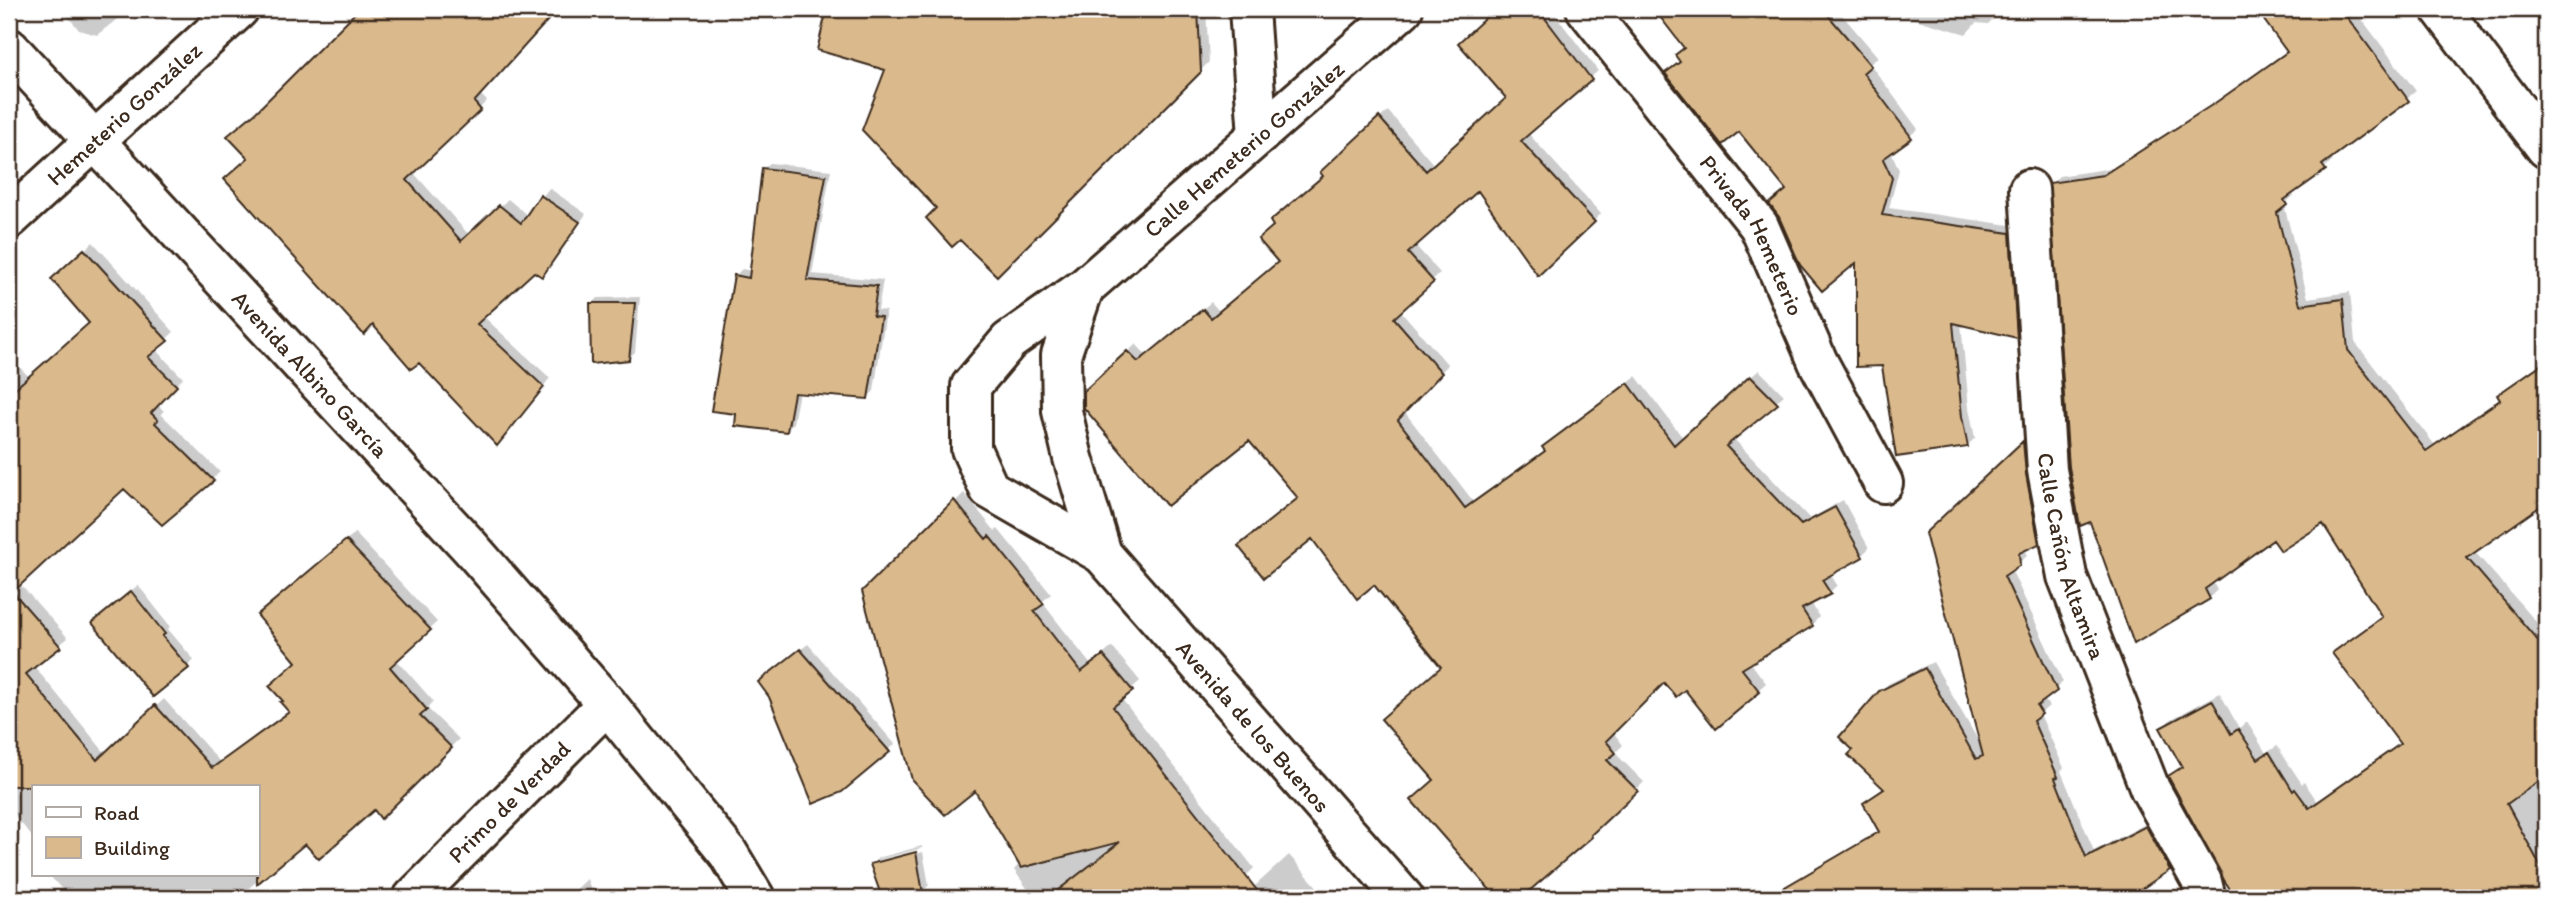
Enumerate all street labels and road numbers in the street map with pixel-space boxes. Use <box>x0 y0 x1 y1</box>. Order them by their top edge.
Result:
street label: Hemeterio González <box>41 36 208 192</box>
street label: Calle Hemeterio González <box>1138 54 1350 243</box>
street label: Privada Hemeterio <box>1694 149 1810 320</box>
street label: Avenida Albino García <box>226 285 395 464</box>
street label: Calle Cañón Altamira <box>2032 452 2112 663</box>
street label: Avenida de los Buenos <box>1170 634 1336 818</box>
street label: Primo de Verdad <box>442 735 576 869</box>

